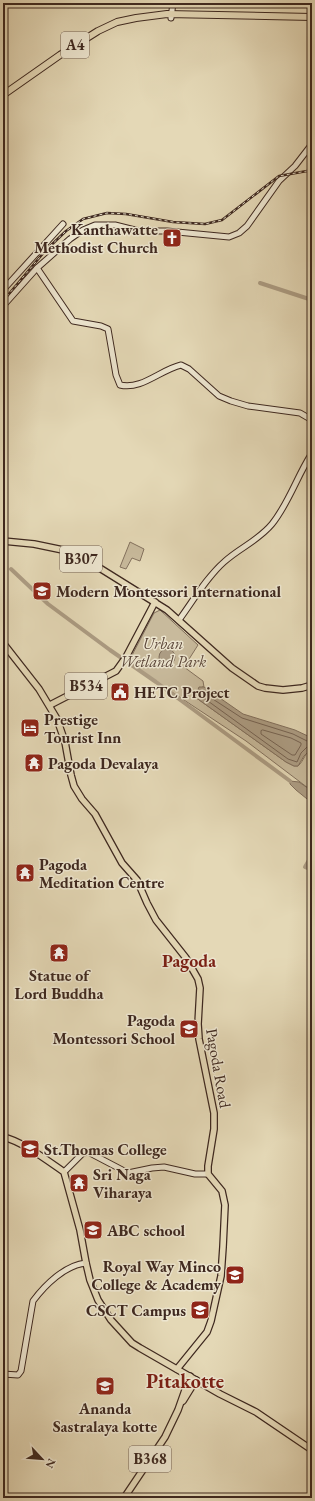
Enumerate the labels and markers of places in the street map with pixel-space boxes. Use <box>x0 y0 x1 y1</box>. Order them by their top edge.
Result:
place label: Kanthawatte Methodist Church <box>34 219 158 258</box>
church icon: Kanthawatte Methodist Church <box>161 227 183 249</box>
school or university icon: Modern Montessori International <box>31 580 53 602</box>
place label: Modern Montessori International <box>56 581 282 602</box>
public building icon: HETC Project <box>109 681 131 703</box>
place label: HETC Project <box>134 682 230 703</box>
place label: Prestige Tourist Inn <box>44 709 121 748</box>
hotel icon: Prestige Tourist Inn <box>19 717 41 739</box>
temple icon: Pagoda Devalaya <box>23 752 45 774</box>
place label: Pagoda Devalaya <box>48 753 159 774</box>
place label: Pagoda Meditation Centre <box>39 854 164 893</box>
temple icon: Pagoda Meditation Centre <box>14 862 36 884</box>
temple icon: Statue of Lord Buddha <box>48 942 70 964</box>
place label: Statue of Lord Buddha <box>15 965 104 1004</box>
place label: Pagoda Montessori School <box>53 1010 176 1049</box>
school or university icon: Pagoda Montessori School <box>178 1018 200 1040</box>
school or university icon: St.Thomas College <box>19 1138 41 1160</box>
place label: St.Thomas College <box>44 1139 167 1160</box>
place label: Sri Naga Viharaya <box>93 1164 153 1203</box>
temple icon: Sri Naga Viharaya <box>68 1172 90 1194</box>
school or university icon: ABC school <box>82 1219 104 1241</box>
place label: ABC school <box>106 1220 185 1241</box>
place label: Royal Way Minco College & Academy <box>91 1256 221 1295</box>
school or university icon: Royal Way Minco College & Academy <box>224 1264 246 1286</box>
school or university icon: CSCT Campus <box>189 1299 211 1321</box>
place label: CSCT Campus <box>86 1300 186 1321</box>
school or university icon: Ananda Sastralaya kotte <box>94 1375 116 1397</box>
place label: Ananda Sastralaya kotte <box>53 1398 158 1437</box>

